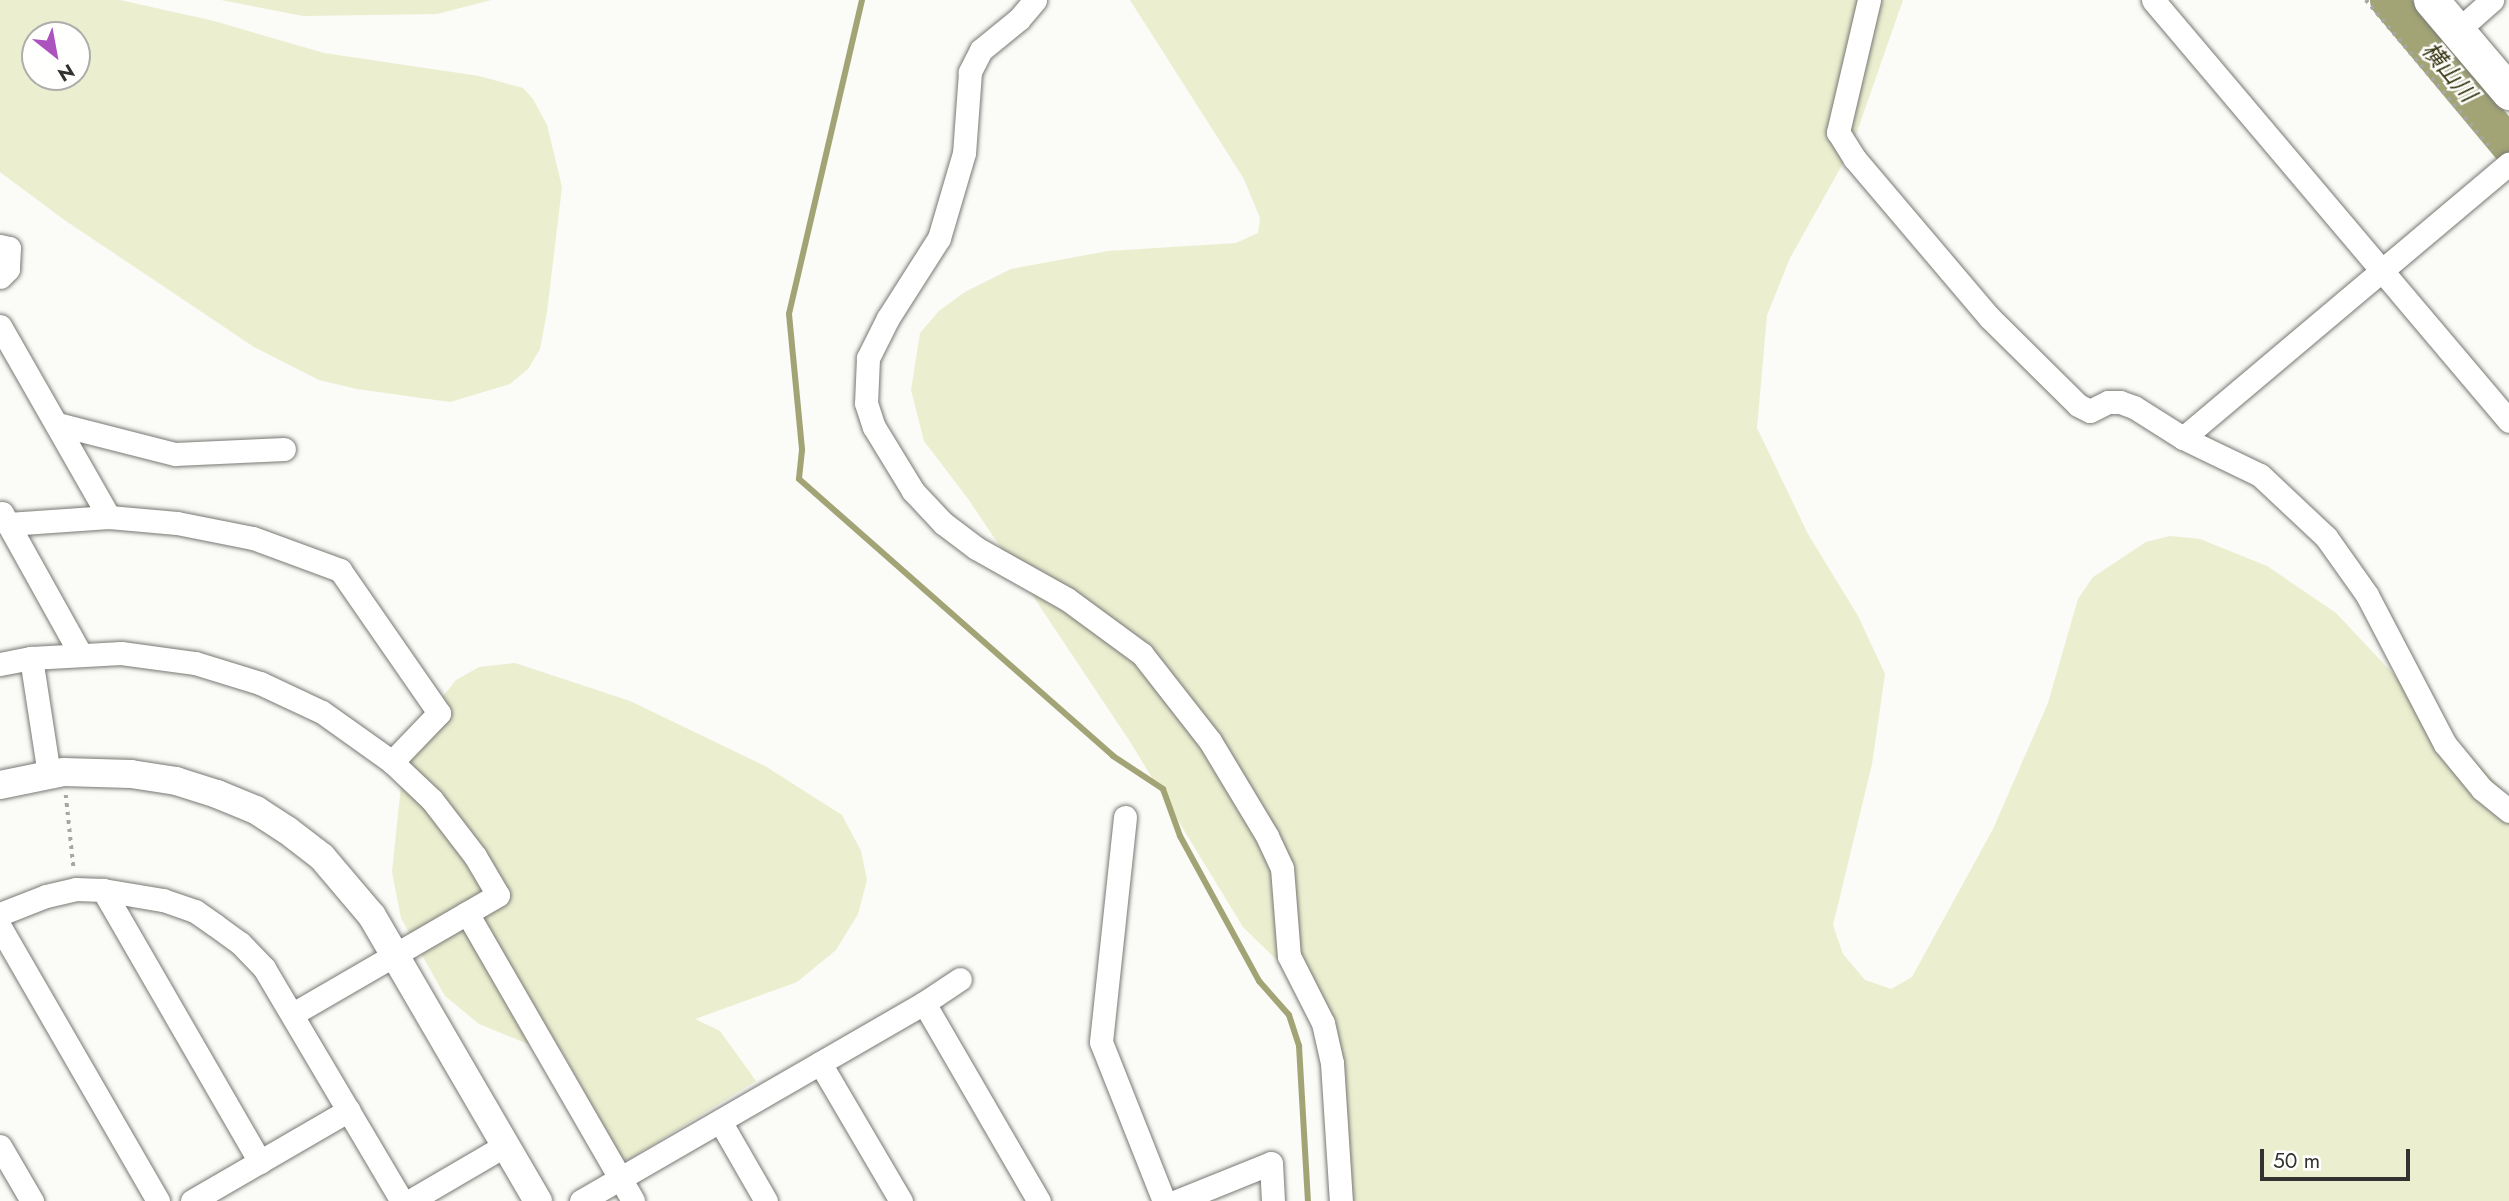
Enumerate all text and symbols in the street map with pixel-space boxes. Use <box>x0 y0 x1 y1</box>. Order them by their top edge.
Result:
north arrow <box>21 21 91 91</box>
water label: 横山川 <box>2416 37 2482 107</box>
text: N <box>53 57 79 88</box>
scale bar <box>2264 1134 2414 1178</box>
text: 50 m <box>2273 1146 2320 1176</box>

